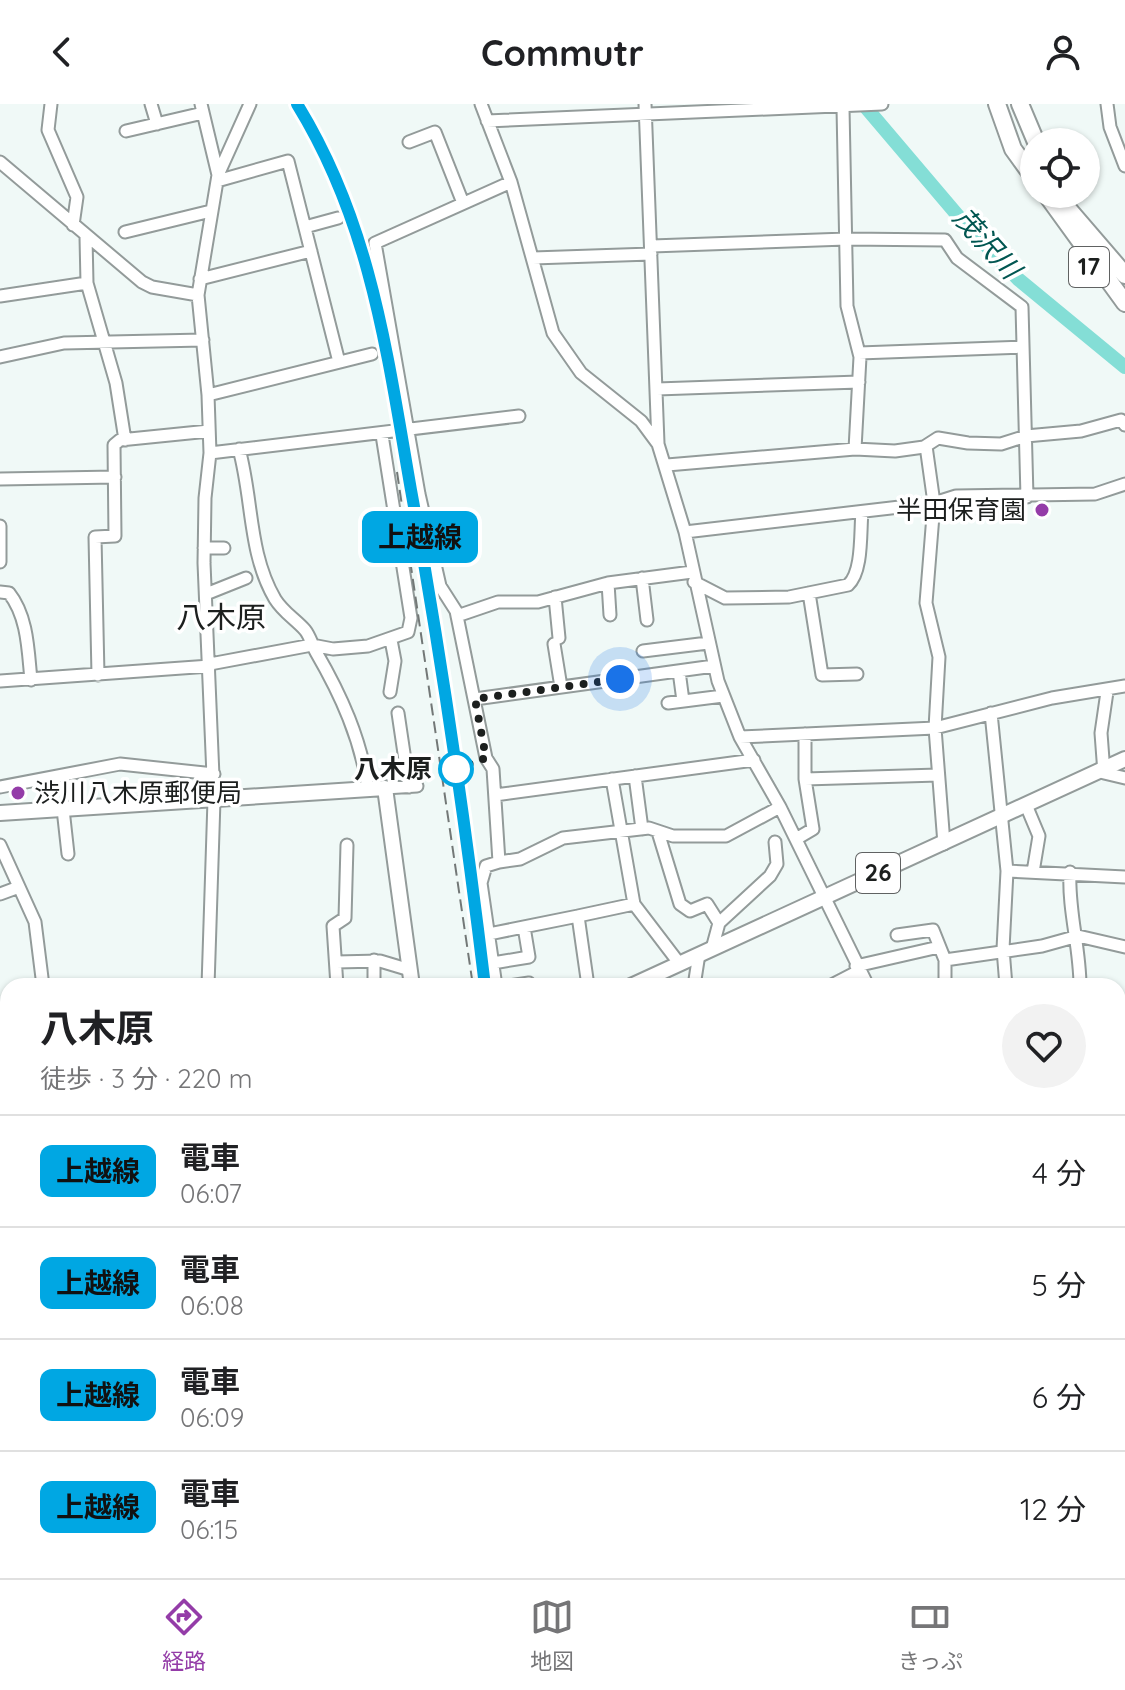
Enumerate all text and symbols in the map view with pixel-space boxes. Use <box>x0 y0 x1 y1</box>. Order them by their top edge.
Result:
icon: back <box>40 30 84 74</box>
text: Commutr <box>481 30 644 75</box>
icon: person <box>1041 30 1085 74</box>
map controls <box>1020 128 1100 208</box>
button: locate <box>1020 128 1100 208</box>
water label: 茂沢川 <box>946 200 1030 288</box>
road number: 17 <box>1069 247 1109 287</box>
place label: 半田保育園 <box>896 493 1026 526</box>
marker: 半田保育園 <box>1033 501 1051 519</box>
line badge: 上越線 <box>374 511 466 563</box>
text: 上越線 <box>378 519 462 554</box>
district label: 八木原 <box>176 598 266 636</box>
your location <box>600 659 640 699</box>
place label: 八木原 <box>354 752 432 785</box>
marker: 八木原 <box>439 752 473 786</box>
place label: 渋川八木原郵便局 <box>34 776 242 809</box>
marker: 渋川八木原郵便局 <box>9 784 27 802</box>
road number: 26 <box>856 853 900 893</box>
text: 八木原 <box>40 1004 154 1052</box>
button: heart <box>1002 1004 1086 1088</box>
text: 徒歩 · 3 分 · 220 m <box>40 1062 252 1095</box>
text: 電車 <box>180 1138 240 1176</box>
text: 上越線 <box>56 1153 140 1188</box>
text: 4 分 <box>1032 1154 1086 1192</box>
text: 06:07 <box>180 1177 242 1210</box>
text: 電車 <box>180 1250 240 1288</box>
text: 上越線 <box>56 1265 140 1300</box>
text: 5 分 <box>1031 1266 1086 1304</box>
text: 06:08 <box>180 1289 244 1322</box>
text: 電車 <box>180 1362 240 1400</box>
text: 上越線 <box>56 1377 140 1412</box>
text: 6 分 <box>1032 1378 1086 1416</box>
text: 06:09 <box>180 1401 244 1434</box>
text: 電車 <box>180 1474 240 1512</box>
text: 上越線 <box>56 1489 140 1524</box>
text: 12 分 <box>1020 1490 1086 1528</box>
text: 06:15 <box>180 1513 238 1546</box>
tab: 経路 <box>162 1595 206 1675</box>
tab: 地図 <box>530 1595 574 1675</box>
tab: きっぷ <box>898 1595 963 1675</box>

